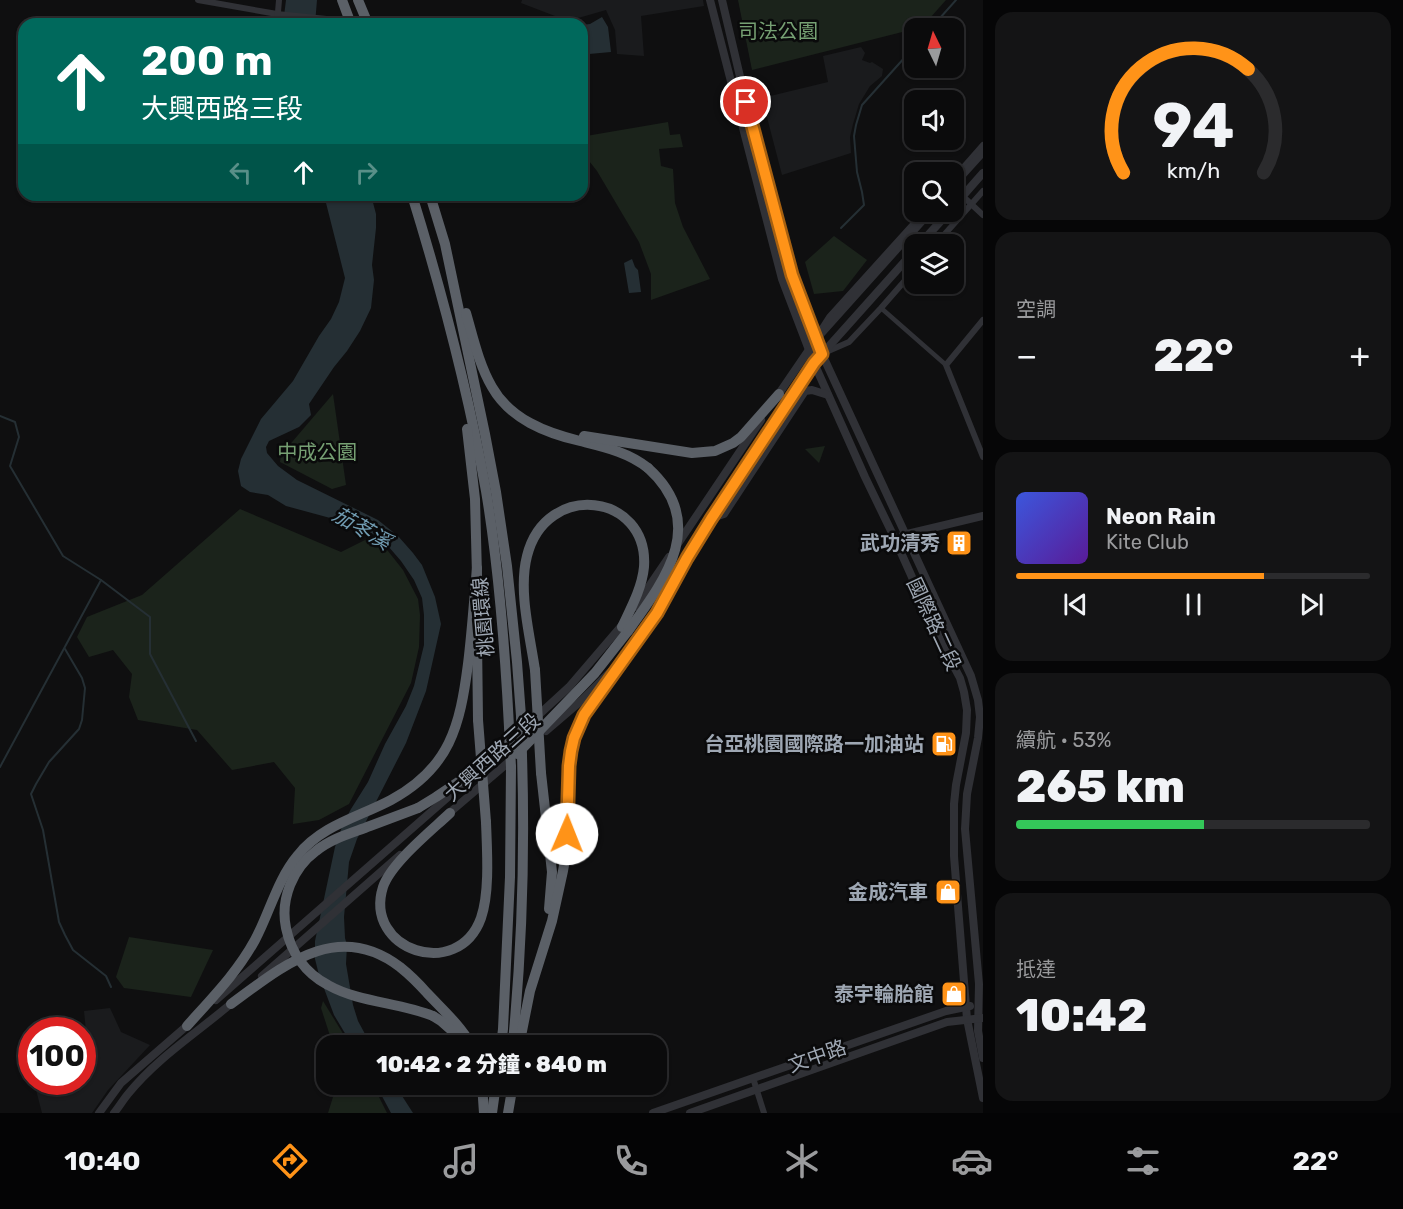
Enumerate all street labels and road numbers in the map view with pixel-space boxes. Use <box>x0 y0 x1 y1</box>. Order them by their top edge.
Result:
street label: 國際路二段 <box>902 574 966 674</box>
street label: 桃園環線 <box>468 576 498 658</box>
street label: 大興西路三段 <box>439 708 545 806</box>
street label: 文中路 <box>785 1035 849 1077</box>

